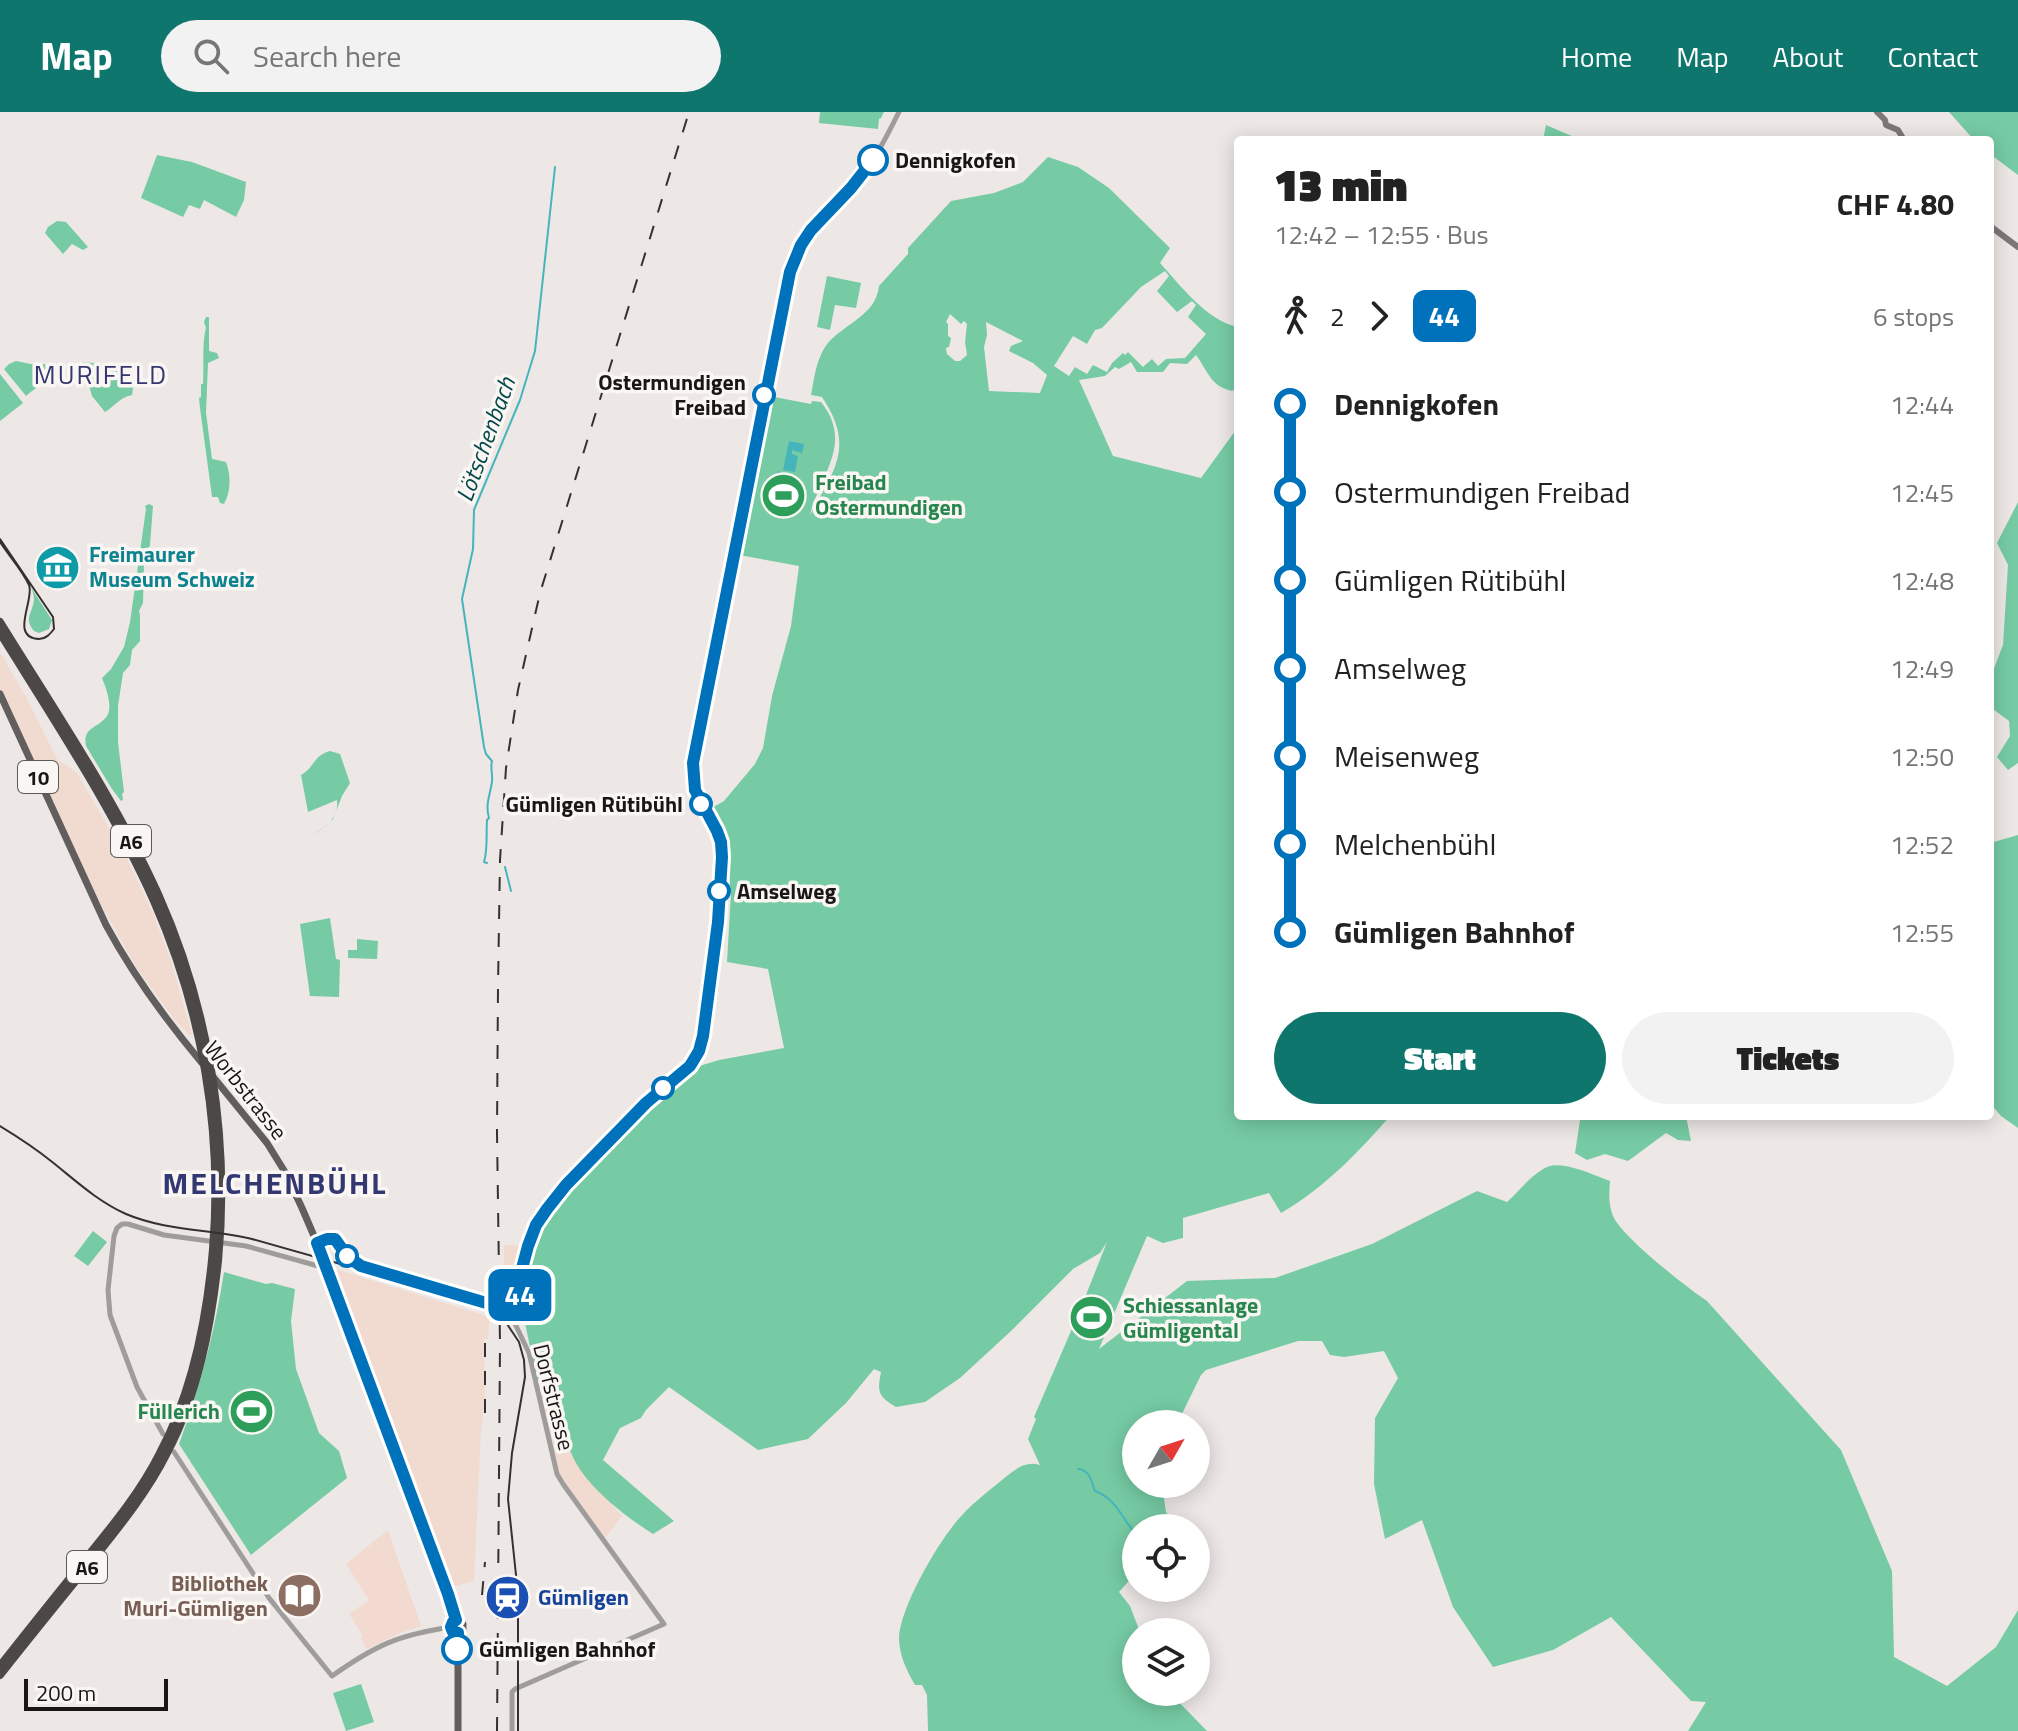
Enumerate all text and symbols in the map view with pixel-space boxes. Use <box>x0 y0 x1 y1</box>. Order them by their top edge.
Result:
search box <box>161 20 721 92</box>
text: Map <box>40 27 113 85</box>
text: Search here <box>253 33 402 79</box>
icon: search <box>189 34 233 78</box>
text: Home <box>1561 35 1632 78</box>
text: Map <box>1676 35 1729 78</box>
text: About <box>1773 35 1843 78</box>
text: Contact <box>1887 35 1978 78</box>
place label: Dennigkofen <box>895 143 1016 177</box>
marker: Dennigkofen <box>858 145 888 175</box>
text: 13 min <box>1274 151 1408 218</box>
text: CHF 4.80 <box>1837 181 1954 227</box>
text: 12:42 – 12:55 · Bus <box>1274 215 1489 254</box>
icon: walk <box>1274 294 1318 338</box>
icon: forward <box>1357 294 1401 338</box>
text: 44 <box>1429 294 1460 337</box>
text: 2 <box>1330 297 1345 336</box>
text: 6 stops <box>1873 297 1954 336</box>
district label: MURIFELD <box>34 355 168 394</box>
place label: Ostermundigen Freibad <box>598 365 746 424</box>
water label: Lötschenbach <box>446 371 525 506</box>
text: Dennigkofen <box>1334 381 1499 427</box>
marker: Ostermundigen Freibad <box>753 384 775 406</box>
text: 12:44 <box>1890 385 1954 424</box>
place label: Freibad Ostermundigen <box>815 465 963 524</box>
text: Ostermundigen Freibad <box>1334 469 1630 515</box>
sports icon: Freibad Ostermundigen <box>760 471 808 519</box>
text: 12:45 <box>1890 473 1954 512</box>
place label: Freimaurer Museum Schweiz <box>89 537 255 596</box>
museum icon: Freimaurer Museum Schweiz <box>34 543 82 591</box>
text: Gümligen Rütibühl <box>1334 557 1566 603</box>
text: 12:48 <box>1890 561 1954 600</box>
text: Amselweg <box>1334 645 1466 691</box>
text: 12:49 <box>1890 649 1954 688</box>
text: Meisenweg <box>1334 733 1479 779</box>
text: 12:50 <box>1890 737 1954 776</box>
road number: 10 <box>18 761 58 793</box>
place label: Gümligen Rütibühl <box>506 787 683 821</box>
marker: Gümligen Rütibühl <box>690 793 712 815</box>
text: Melchenbühl <box>1334 821 1496 867</box>
road number: A6 <box>111 825 151 857</box>
text: 12:52 <box>1890 825 1954 864</box>
place label: Amselweg <box>737 874 836 908</box>
marker: Amselweg <box>708 880 730 902</box>
text: Gümligen Bahnhof <box>1334 909 1574 955</box>
text: 12:55 <box>1890 913 1954 952</box>
button: Start <box>1274 1012 1606 1104</box>
button: Tickets <box>1622 1012 1954 1104</box>
street label: Worbstrasse <box>196 1033 296 1147</box>
unlabelled marker <box>652 1077 674 1099</box>
district label: MELCHENBÜHL <box>163 1160 387 1206</box>
unlabelled marker <box>336 1245 358 1267</box>
line badge: 44 <box>484 1269 556 1321</box>
text: 44 <box>504 1273 536 1316</box>
place label: Schiessanlage Gümligental <box>1123 1288 1258 1347</box>
sports icon: Schiessanlage Gümligental <box>1068 1294 1116 1342</box>
street label: Dorfstrasse <box>524 1340 584 1454</box>
sports icon: Füllerich <box>227 1387 275 1435</box>
place label: Füllerich <box>137 1394 220 1428</box>
north arrow <box>1122 1410 1210 1498</box>
map controls <box>1122 1410 1210 1706</box>
button: locate <box>1122 1514 1210 1602</box>
road number: A6 <box>67 1551 107 1583</box>
place label: Bibliothek Muri-Gümligen <box>123 1566 269 1625</box>
library icon: Bibliothek Muri-Gümligen <box>275 1572 323 1620</box>
station icon: Gümligen <box>483 1573 531 1621</box>
place label: Gümligen <box>538 1580 629 1614</box>
button: layers <box>1122 1618 1210 1706</box>
place label: Gümligen Bahnhof <box>479 1632 655 1666</box>
marker: Gümligen Bahnhof <box>442 1634 472 1664</box>
scale bar <box>24 1675 168 1711</box>
text: 200 m <box>36 1676 96 1710</box>

